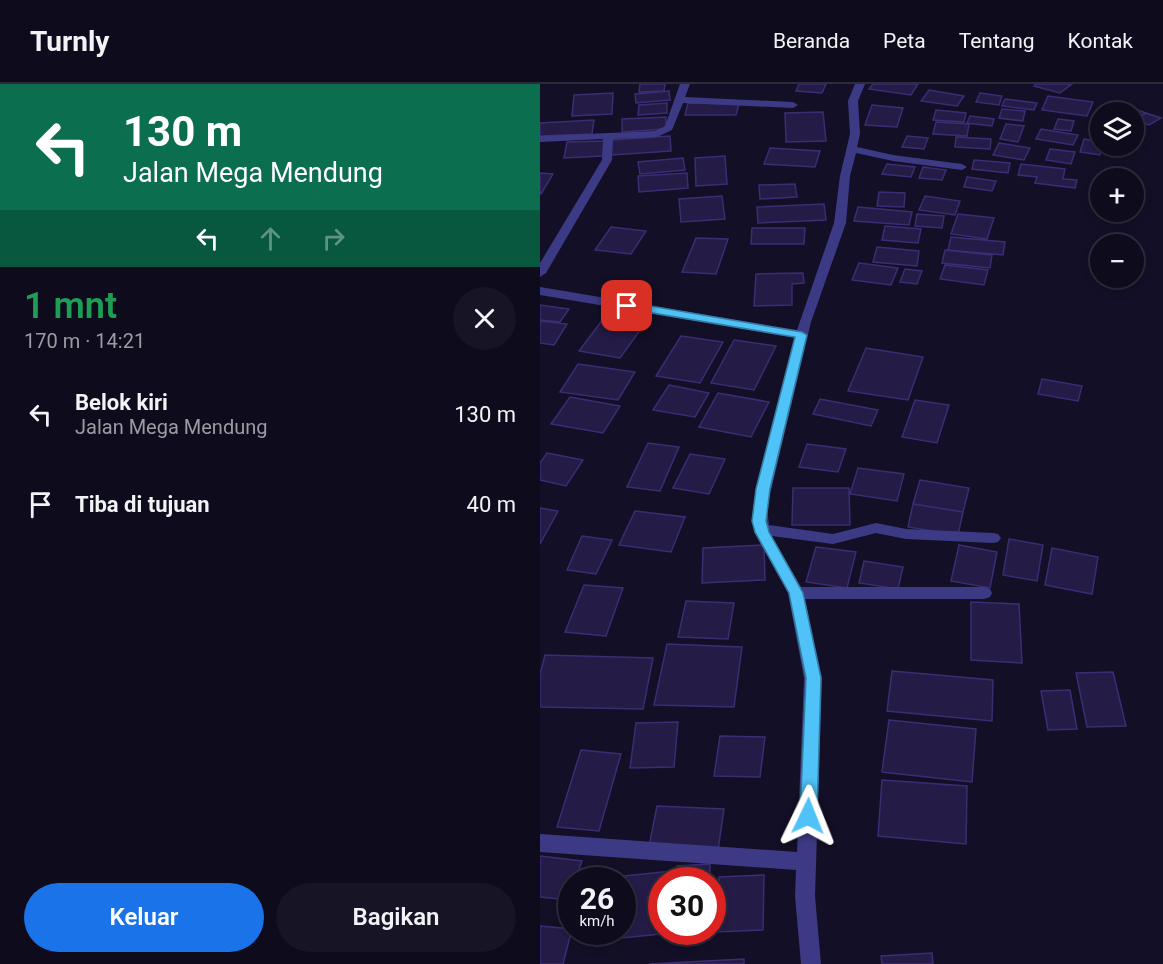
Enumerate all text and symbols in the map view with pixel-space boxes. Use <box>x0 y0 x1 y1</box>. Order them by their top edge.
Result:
text: Turnly <box>30 25 109 58</box>
text: Beranda <box>773 29 850 53</box>
text: Peta <box>883 29 926 53</box>
text: Tentang <box>959 29 1035 53</box>
text: Kontak <box>1068 29 1133 53</box>
map controls <box>1090 102 1144 288</box>
button: layers <box>1090 102 1144 156</box>
text: 130 m <box>123 107 242 156</box>
icon: left <box>24 108 102 186</box>
text: Jalan Mega Mendung <box>123 157 383 189</box>
button: + <box>1090 168 1144 222</box>
icon: left <box>191 222 224 255</box>
icon: ahead <box>254 222 287 255</box>
icon: right <box>317 222 350 255</box>
button: − <box>1090 234 1144 288</box>
pin <box>601 280 652 331</box>
text: 1 mnt <box>24 285 117 327</box>
button: close <box>453 287 516 350</box>
icon: arrive <box>610 289 643 322</box>
text: 170 m · 14:21 <box>24 329 145 353</box>
text: Belok kiri <box>75 390 168 415</box>
icon: left <box>24 398 57 431</box>
text: 130 m <box>454 402 516 427</box>
text: Jalan Mega Mendung <box>75 415 268 439</box>
icon: arrive <box>24 488 57 521</box>
text: Tiba di tujuan <box>75 492 210 517</box>
text: 40 m <box>467 492 516 517</box>
position arrow <box>776 784 840 848</box>
speed limit sign: 30 <box>648 867 726 945</box>
text: 26 <box>580 881 614 916</box>
button: Keluar <box>24 883 264 952</box>
button: Bagikan <box>276 883 516 952</box>
text: km/h <box>579 912 615 930</box>

